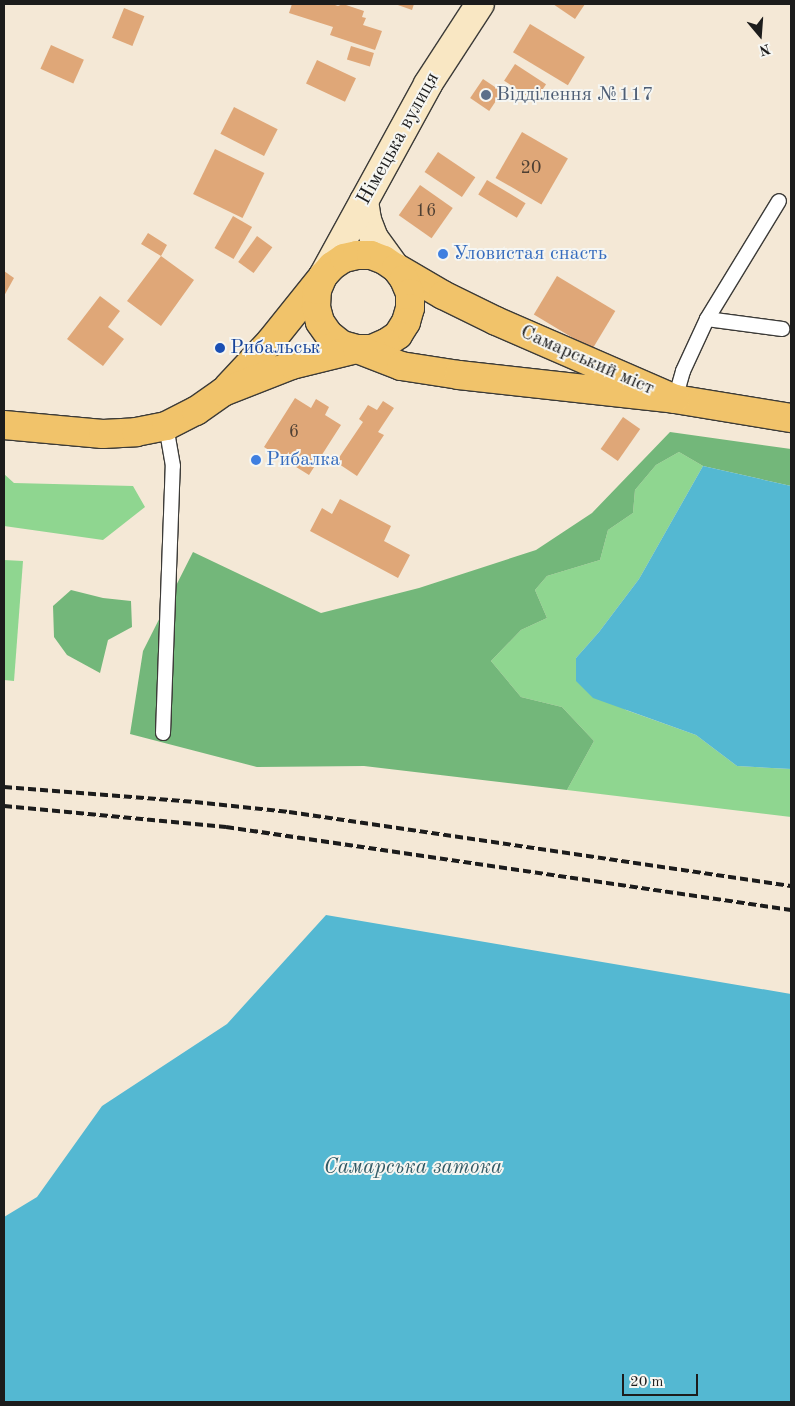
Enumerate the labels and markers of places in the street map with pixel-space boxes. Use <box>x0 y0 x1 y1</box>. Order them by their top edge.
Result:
place label: Відділення №117 <box>496 83 654 107</box>
marker: Відділення №117 <box>480 89 492 101</box>
place label: Уловистая снасть <box>453 242 607 266</box>
marker: Уловистая снасть <box>437 248 449 260</box>
place label: Рибальськ <box>230 336 321 360</box>
marker: Рибальськ <box>214 342 226 354</box>
place label: Рибалка <box>266 448 340 472</box>
marker: Рибалка <box>250 454 262 466</box>

